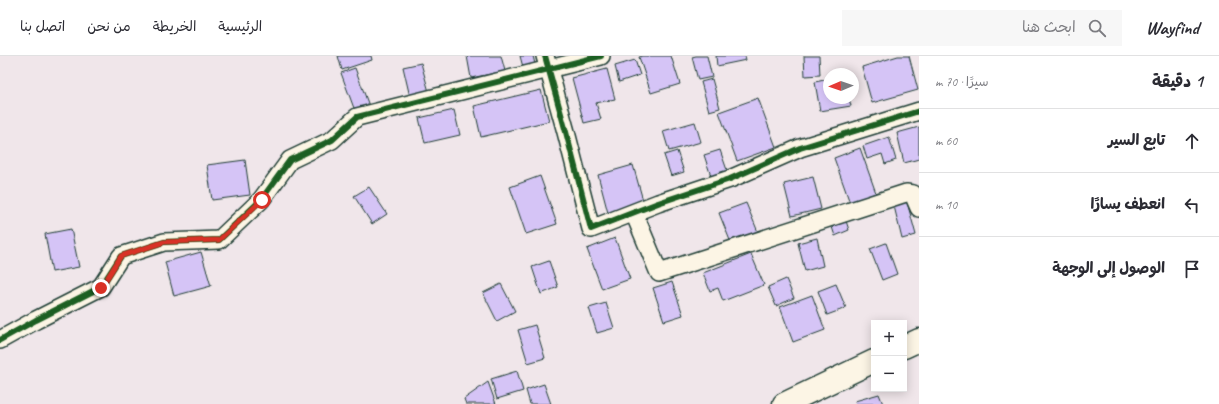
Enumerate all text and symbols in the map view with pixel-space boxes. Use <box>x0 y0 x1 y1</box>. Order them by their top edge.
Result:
search box <box>842 10 1122 46</box>
text: Wayfind <box>1146 16 1199 40</box>
icon: search <box>1086 17 1108 39</box>
text: اتصل بنا <box>20 18 65 35</box>
text: من نحن <box>87 18 131 35</box>
text: الخريطة <box>153 18 196 35</box>
text: الرئيسية <box>218 18 262 35</box>
text: ابحث هنا <box>1022 18 1076 37</box>
north arrow <box>823 68 859 104</box>
text: 1 دقيقة <box>1152 71 1203 92</box>
text: سيرًا · 70 m <box>935 74 988 90</box>
icon: ahead <box>1181 130 1203 152</box>
text: تابع السير <box>1108 131 1165 150</box>
text: 60 m <box>935 133 957 149</box>
route start <box>253 191 271 209</box>
icon: left <box>1181 194 1203 216</box>
text: انعطف يسارًا <box>1090 195 1165 214</box>
text: 10 m <box>935 197 957 213</box>
icon: arrive <box>1181 258 1203 280</box>
text: الوصول إلى الوجهة <box>1052 259 1165 278</box>
route end <box>92 279 110 297</box>
map controls <box>871 320 907 392</box>
button: + <box>871 320 907 356</box>
button: − <box>871 356 907 392</box>

